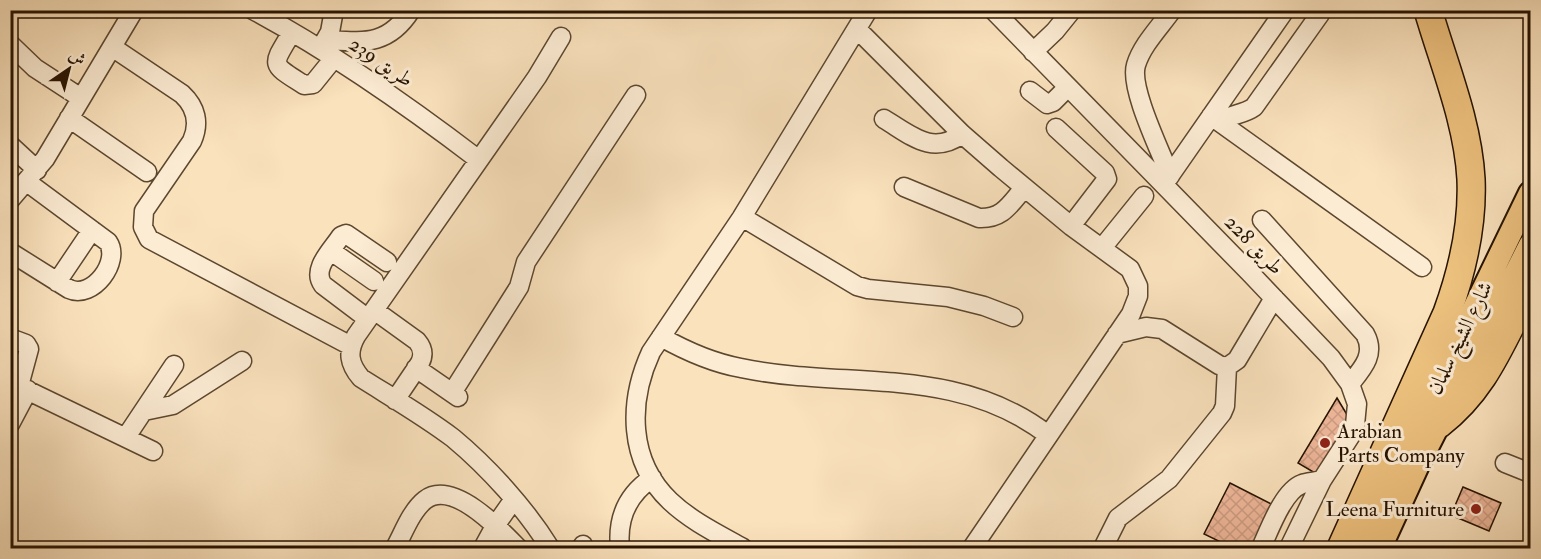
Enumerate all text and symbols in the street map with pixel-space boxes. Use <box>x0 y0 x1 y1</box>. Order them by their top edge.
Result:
street label: طريق 239 <box>343 31 419 93</box>
north arrow <box>39 39 99 99</box>
text: ش <box>65 45 89 70</box>
street label: طريق 228 <box>1219 209 1289 281</box>
street label: شارع الشيخ سلمان <box>1421 277 1504 401</box>
place label: Arabian Parts Company <box>1336 418 1465 469</box>
marker: Arabian Parts Company <box>1318 436 1332 450</box>
place label: Leena Furniture <box>1325 496 1464 523</box>
marker: Leena Furniture <box>1469 502 1483 516</box>

